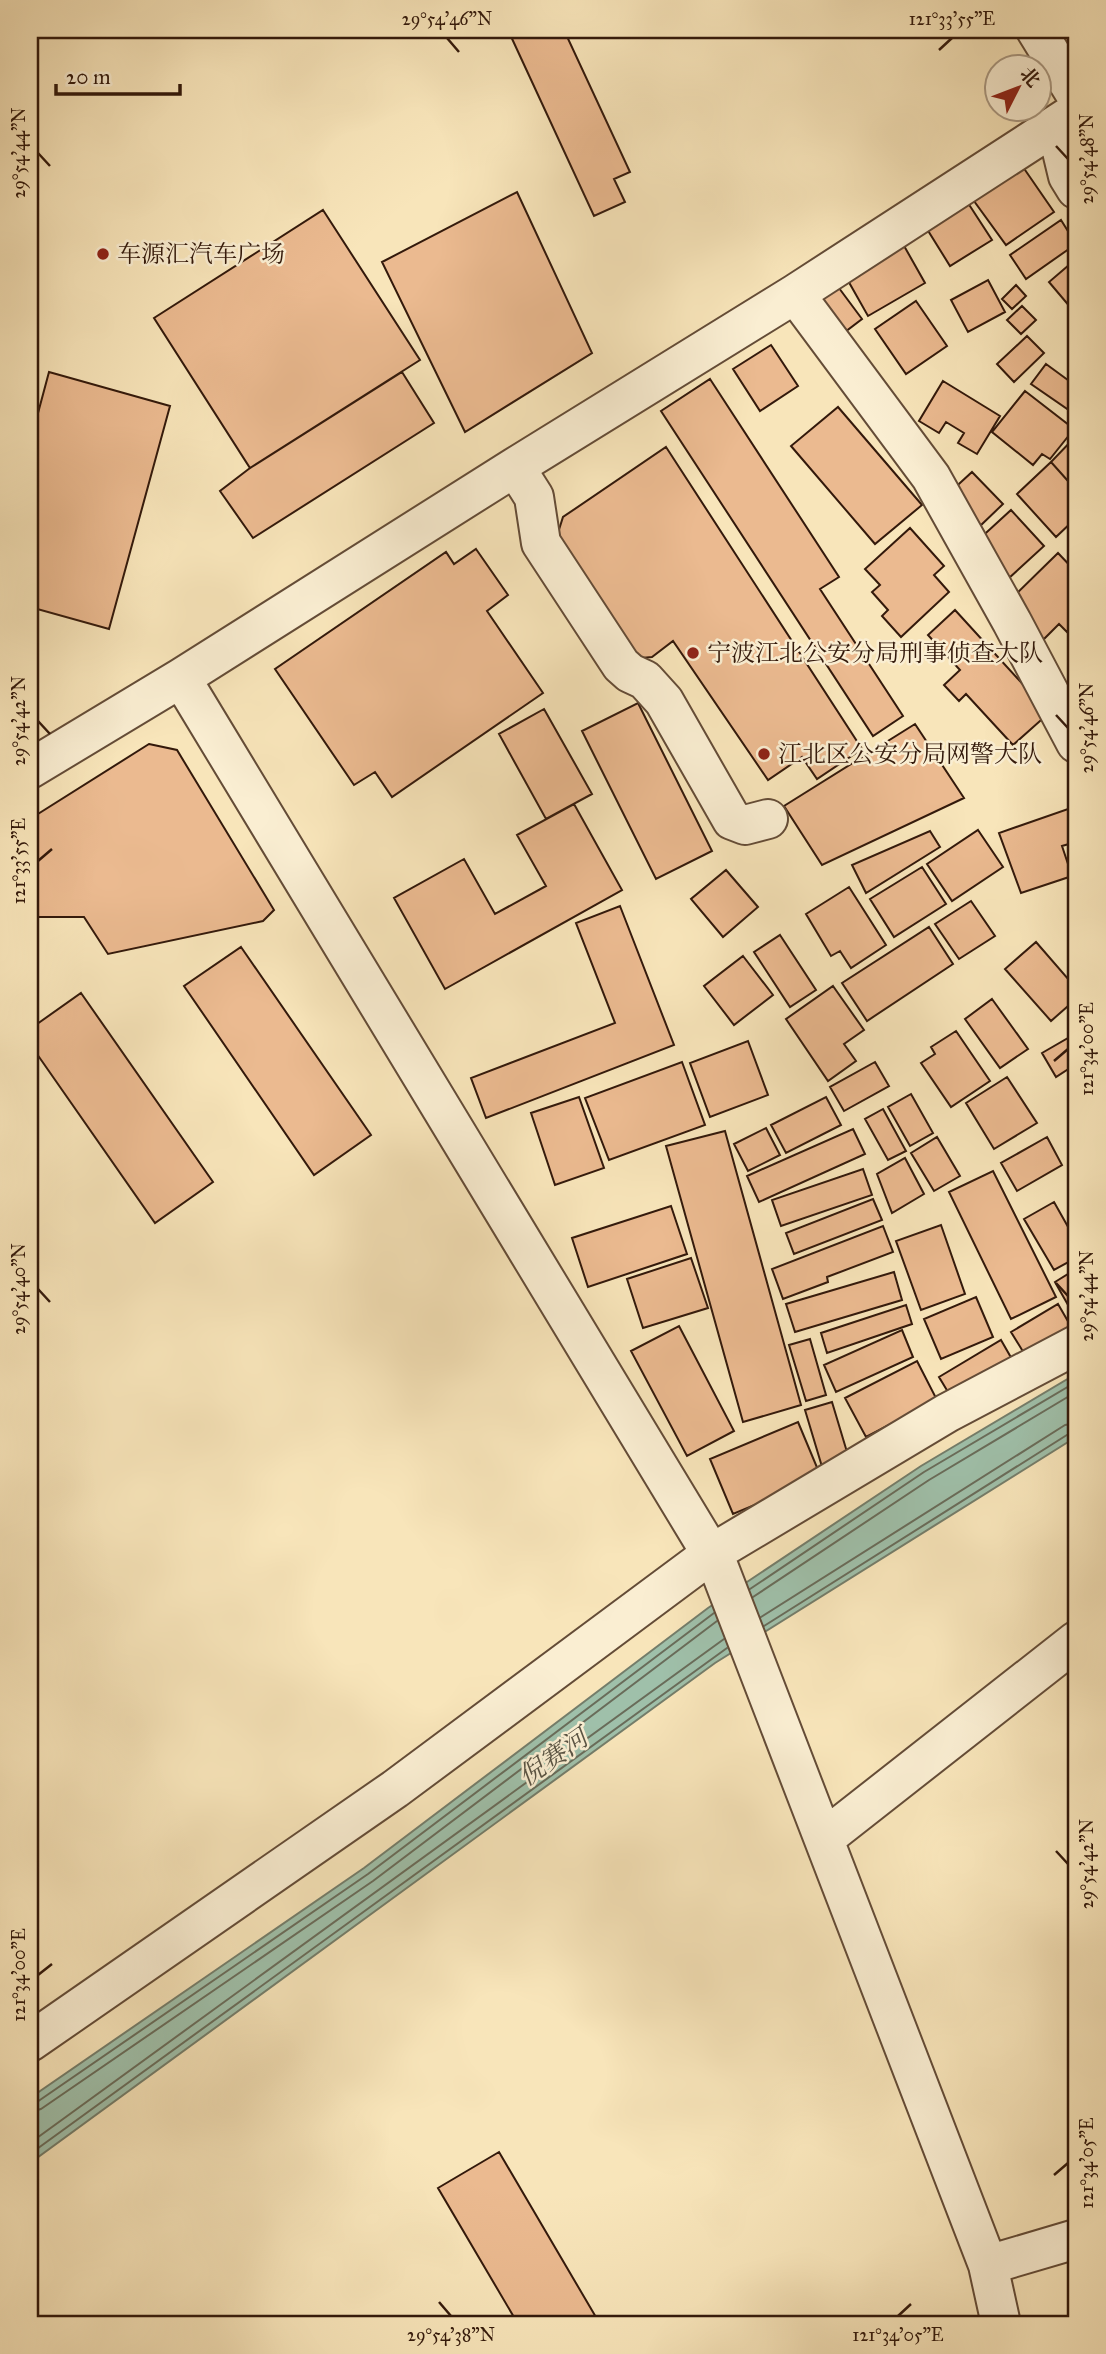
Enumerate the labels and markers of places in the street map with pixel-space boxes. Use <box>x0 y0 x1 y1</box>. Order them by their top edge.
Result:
place label: 车源汇汽车广场 <box>117 239 285 269</box>
marker: 车源汇汽车广场 <box>95 246 111 262</box>
place label: 宁波江北公安分局刑事侦查大队 <box>707 638 1043 668</box>
marker: 宁波江北公安分局刑事侦查大队 <box>685 645 701 661</box>
place label: 江北区公安分局网警大队 <box>778 739 1042 769</box>
marker: 江北区公安分局网警大队 <box>756 746 772 762</box>

